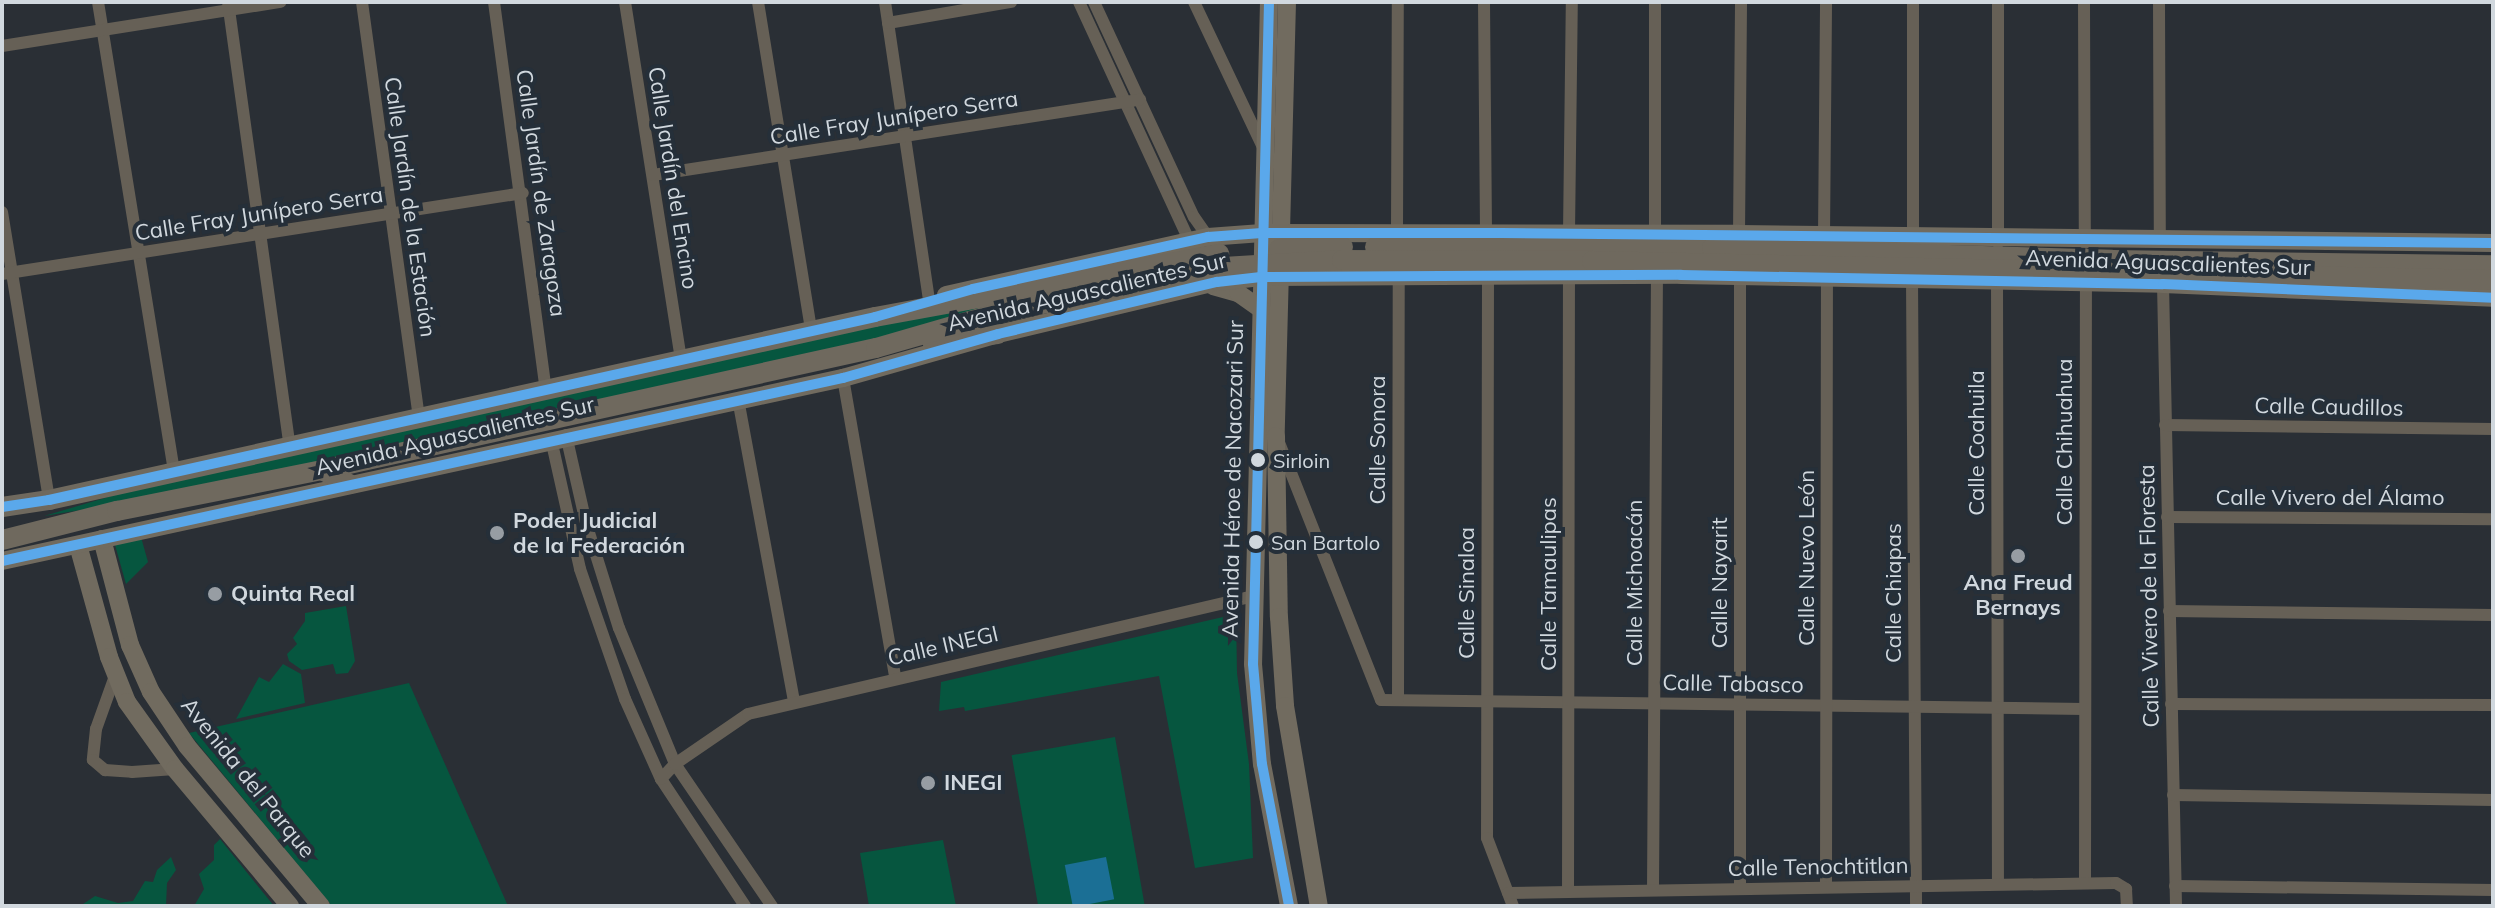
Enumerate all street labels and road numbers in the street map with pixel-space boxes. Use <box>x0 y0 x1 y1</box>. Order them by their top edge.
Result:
street label: Calle Jardín del Encino <box>642 65 704 291</box>
street label: Calle Jardín de Zaragoza <box>511 68 571 318</box>
street label: Calle Jardín de la Estación <box>379 75 441 339</box>
street label: Calle Fray Junípero Serra <box>768 85 1020 151</box>
street label: Calle Fray Junípero Serra <box>133 181 385 247</box>
street label: Avenida Aguascalientes Sur <box>2025 245 2311 281</box>
street label: Avenida Aguascalientes Sur <box>945 247 1229 337</box>
street label: Avenida Héroe de Nacozari Sur <box>1217 320 1249 638</box>
street label: Calle Chihuahua <box>2052 359 2078 525</box>
street label: Calle Coahuila <box>1964 370 1990 516</box>
street label: Calle Sonora <box>1365 376 1391 504</box>
street label: Avenida Aguascalientes Sur <box>313 391 597 481</box>
street label: Calle Caudillos <box>2254 393 2404 421</box>
street label: Calle Vivero de la Floresta <box>2134 464 2164 728</box>
street label: Calle Nuevo León <box>1794 470 1820 646</box>
street label: Calle Vivero del Álamo <box>2216 485 2444 511</box>
street label: Calle Tamaulipas <box>1536 497 1562 671</box>
street label: Calle Michoacán <box>1622 500 1648 666</box>
street label: Calle Nayarit <box>1707 517 1733 649</box>
street label: Calle Chiapas <box>1881 523 1907 663</box>
street label: Calle Sinaloa <box>1454 527 1480 659</box>
street label: Calle INEGI <box>885 620 1001 672</box>
street label: Calle Tabasco <box>1662 670 1804 698</box>
street label: Avenida del Parque <box>175 693 321 863</box>
street label: Calle Tenochtitlan <box>1727 852 1909 882</box>

